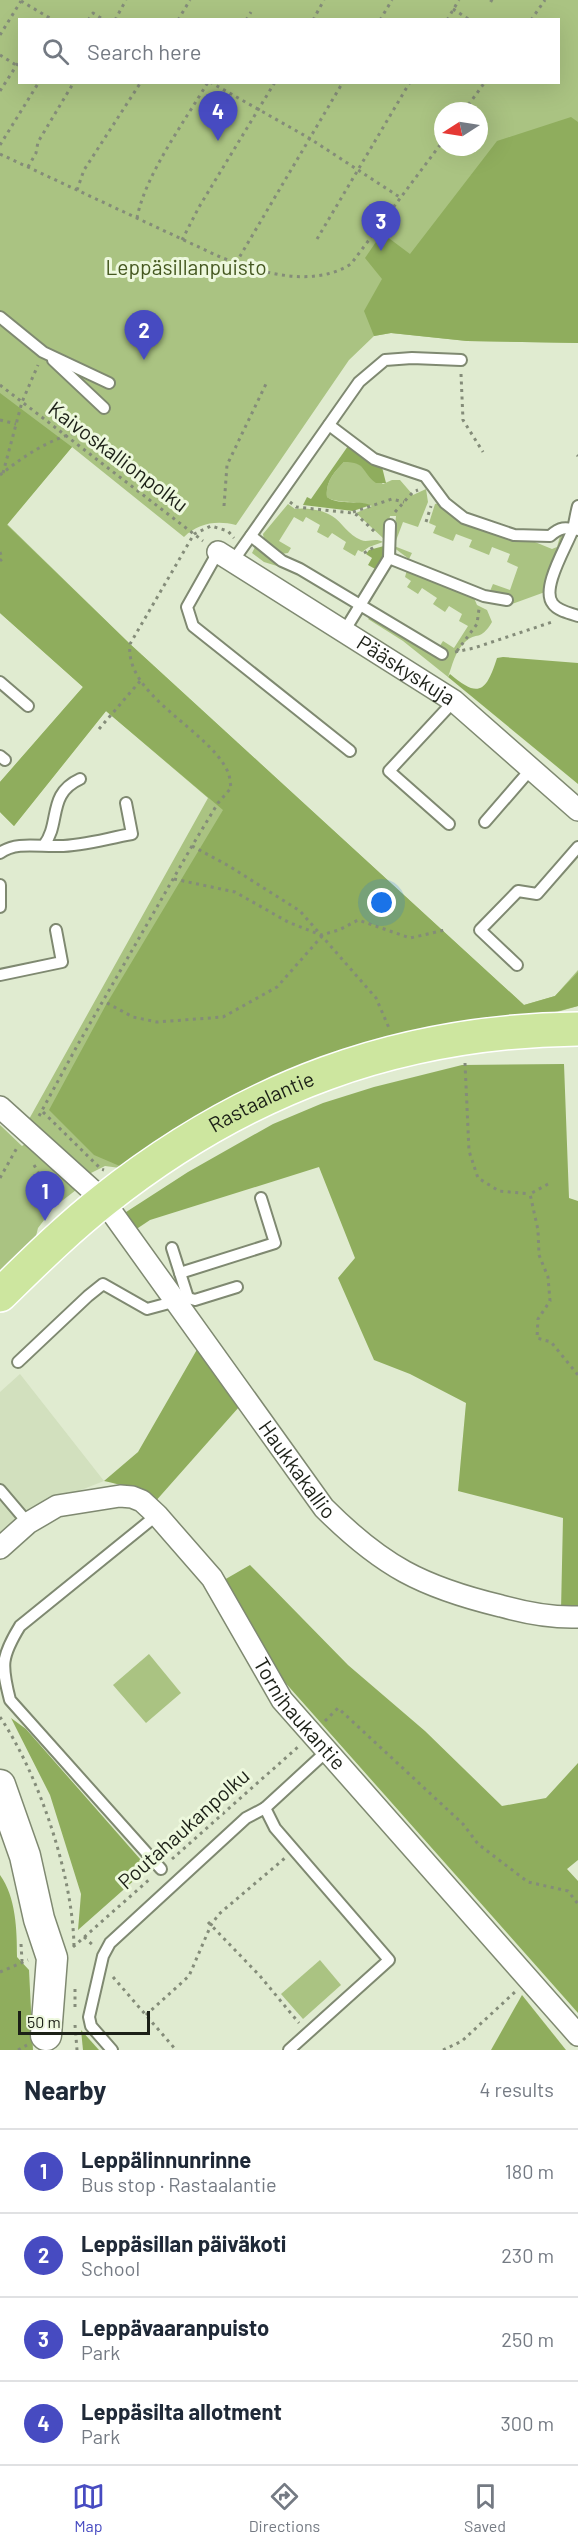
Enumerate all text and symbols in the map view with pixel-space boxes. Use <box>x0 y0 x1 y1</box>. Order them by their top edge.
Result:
search box <box>18 18 560 84</box>
icon: search <box>39 35 72 68</box>
text: Search here <box>87 38 201 64</box>
pin: 4 <box>198 92 238 141</box>
north arrow <box>434 102 488 156</box>
pin: 3 <box>362 202 400 251</box>
park label: Leppäsillanpuisto <box>105 254 267 279</box>
pin: 2 <box>124 310 164 360</box>
street label: Kaivoskallionpolku <box>44 395 194 516</box>
street label: Pääskyskuja <box>353 629 460 710</box>
your location <box>367 888 396 917</box>
street label: Rastaalantie <box>204 1065 317 1137</box>
pin: 1 <box>26 1172 64 1221</box>
street label: Haukkakallio <box>254 1415 341 1523</box>
street label: Tornihaukantie <box>249 1653 352 1774</box>
street label: Poutahaukanpolku <box>112 1762 254 1893</box>
scale bar <box>18 2008 150 2036</box>
text: 50 m <box>27 2012 61 2031</box>
text: Nearby <box>24 2074 106 2105</box>
text: 4 results <box>479 2077 554 2101</box>
text: Leppälinnunrinne <box>81 2146 251 2172</box>
text: 1 <box>40 2159 47 2183</box>
text: 180 m <box>505 2159 554 2183</box>
text: Bus stop · Rastaalantie <box>81 2172 277 2196</box>
text: Leppäsillan päiväkoti <box>81 2230 286 2256</box>
text: 2 <box>38 2243 49 2267</box>
text: 230 m <box>501 2243 554 2267</box>
text: School <box>81 2256 140 2280</box>
text: Leppävaaranpuisto <box>81 2314 269 2340</box>
text: 3 <box>38 2327 49 2351</box>
text: 250 m <box>501 2327 554 2351</box>
text: Park <box>81 2340 120 2364</box>
text: Leppäsilta allotment <box>81 2398 282 2424</box>
text: 4 <box>37 2411 50 2435</box>
text: 300 m <box>501 2411 554 2435</box>
text: Park <box>81 2424 120 2448</box>
tab: Map <box>72 2480 105 2535</box>
tab: Directions <box>249 2480 320 2535</box>
tab: Saved <box>464 2480 506 2535</box>

